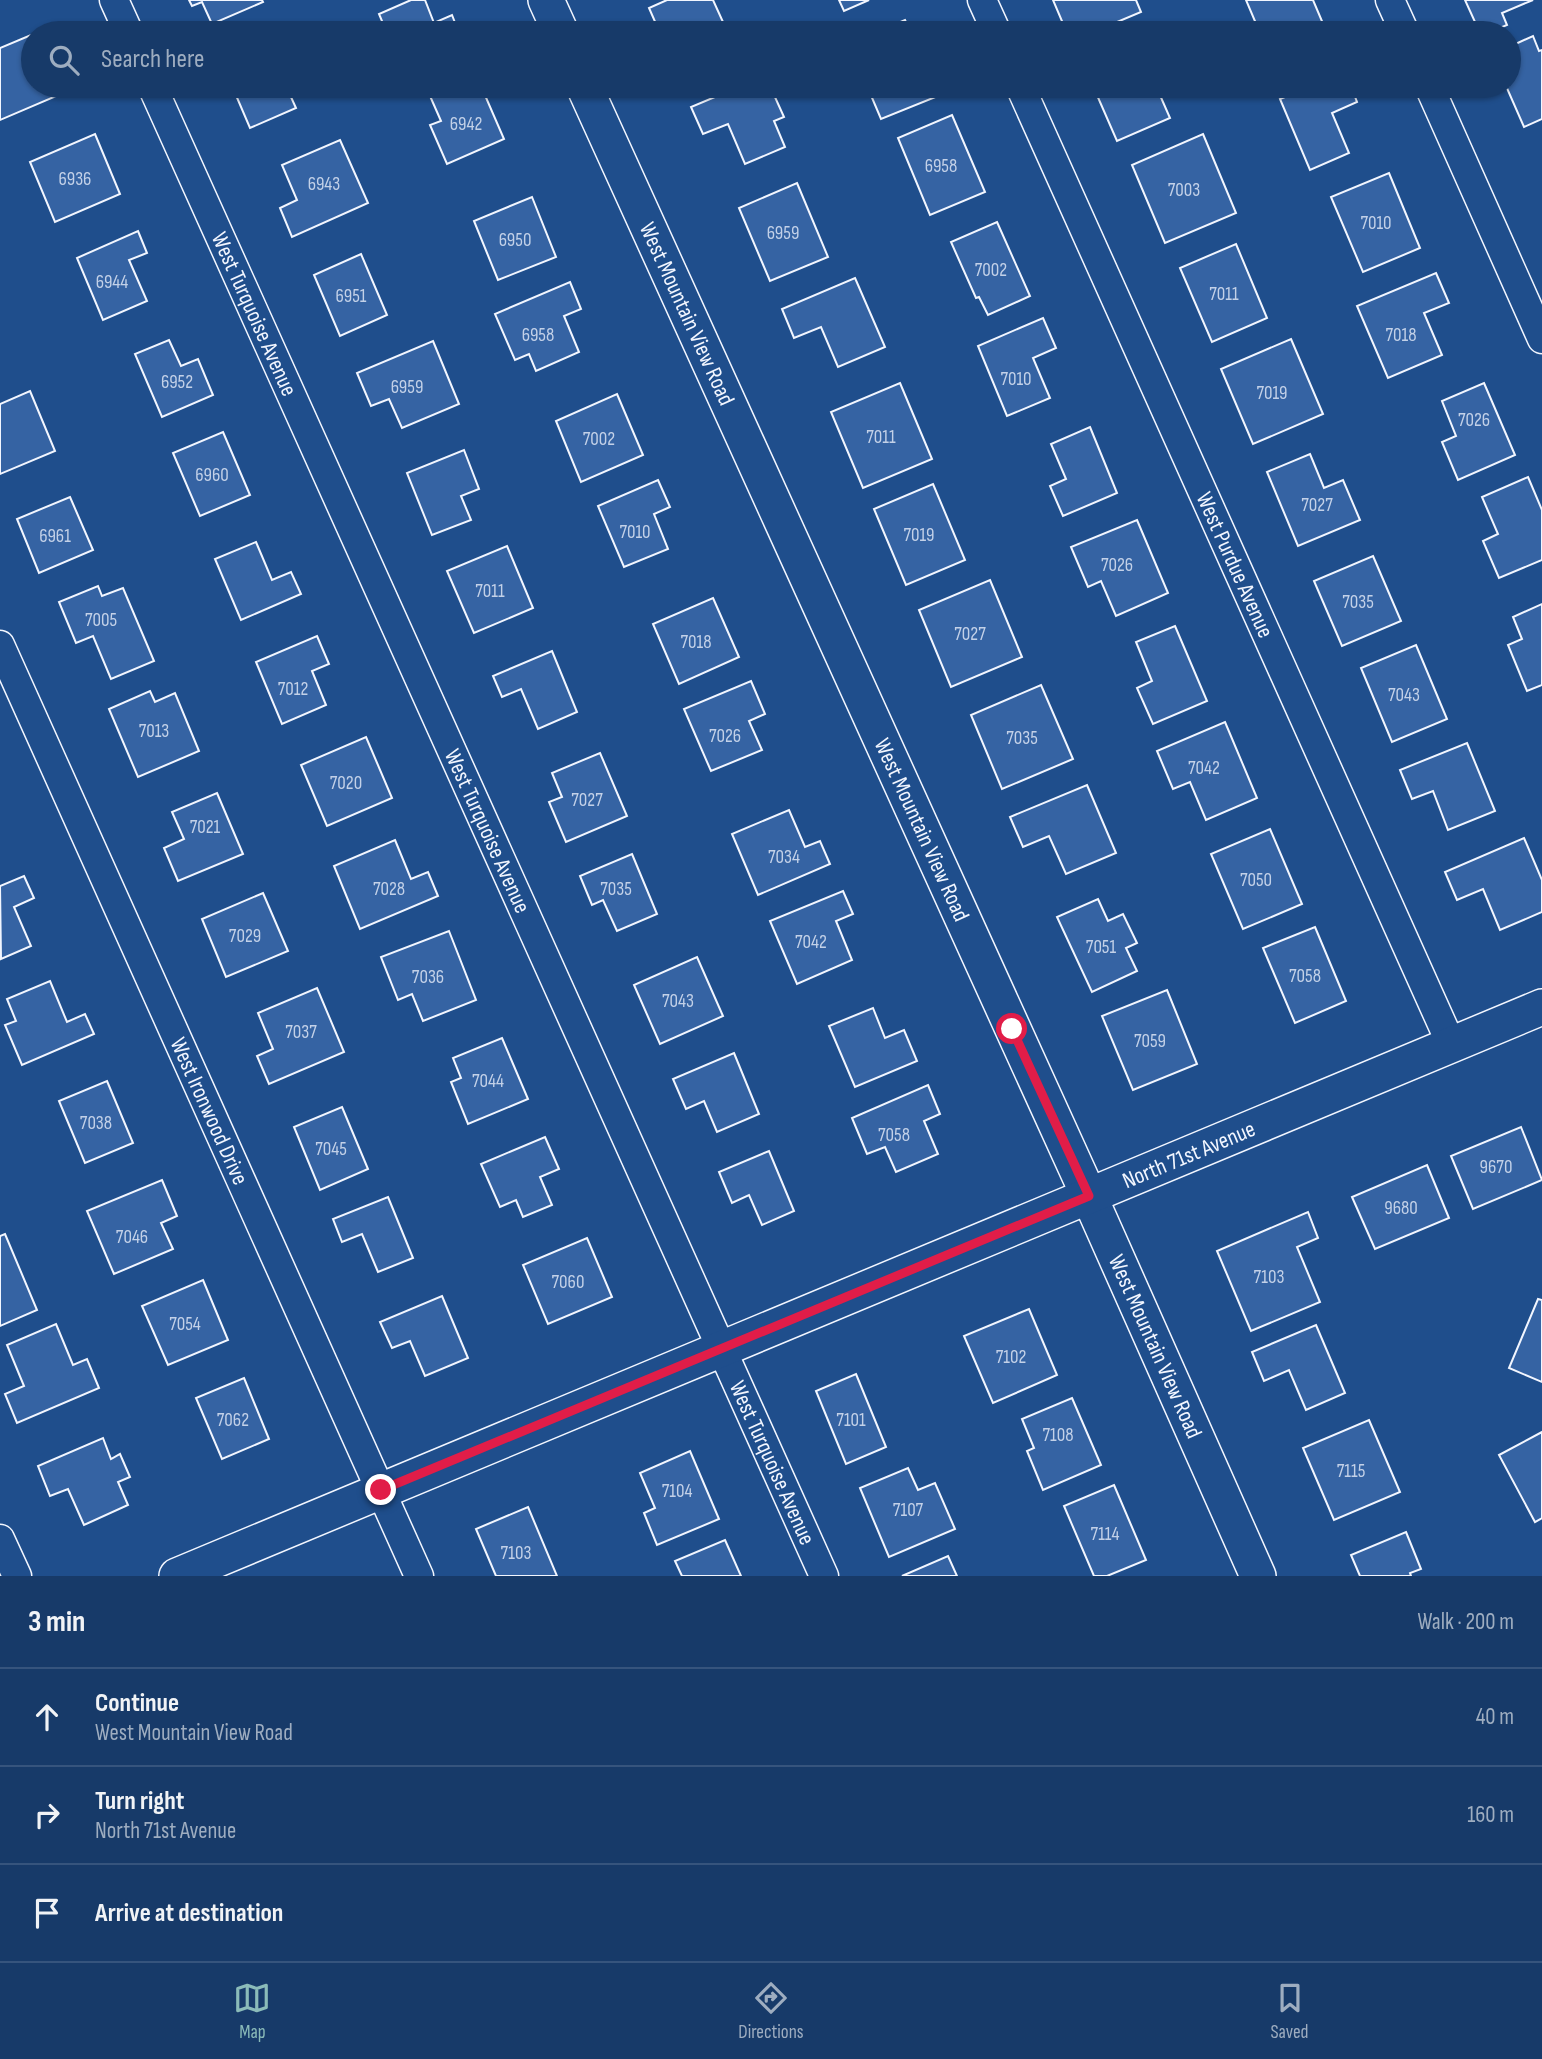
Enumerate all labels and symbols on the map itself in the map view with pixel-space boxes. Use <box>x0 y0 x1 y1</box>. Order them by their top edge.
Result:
house number: 6942 <box>450 113 482 136</box>
house number: 6958 <box>925 155 957 178</box>
house number: 6936 <box>59 168 91 191</box>
house number: 6943 <box>308 173 340 196</box>
house number: 7003 <box>1168 179 1200 202</box>
house number: 7010 <box>1360 212 1392 235</box>
street label: West Mountain View Road <box>633 218 740 410</box>
house number: 6959 <box>767 222 799 245</box>
street label: West Turquoise Avenue <box>205 228 303 401</box>
house number: 6950 <box>499 229 531 252</box>
house number: 7002 <box>975 259 1007 282</box>
house number: 6944 <box>96 271 128 294</box>
house number: 7011 <box>1209 283 1239 306</box>
house number: 6951 <box>336 285 367 308</box>
house number: 6958 <box>522 324 554 347</box>
house number: 7018 <box>1386 324 1417 347</box>
house number: 7010 <box>1000 368 1032 391</box>
house number: 6952 <box>161 371 193 394</box>
house number: 6959 <box>391 376 423 399</box>
house number: 7019 <box>1256 382 1288 405</box>
house number: 7026 <box>1458 409 1490 432</box>
house number: 7011 <box>866 426 896 449</box>
house number: 7002 <box>583 428 615 451</box>
house number: 6960 <box>195 464 229 487</box>
street label: West Purdue Avenue <box>1190 488 1279 642</box>
house number: 7027 <box>1301 494 1333 517</box>
house number: 7010 <box>619 521 651 544</box>
house number: 7019 <box>903 524 935 547</box>
house number: 6961 <box>39 525 71 548</box>
house number: 7026 <box>1101 554 1133 577</box>
house number: 7011 <box>475 580 505 603</box>
house number: 7035 <box>1342 591 1374 614</box>
house number: 7005 <box>85 609 117 632</box>
house number: 7027 <box>954 623 986 646</box>
house number: 7018 <box>681 631 712 654</box>
house number: 7012 <box>278 678 308 701</box>
house number: 7043 <box>1388 684 1420 707</box>
house number: 7013 <box>139 720 169 743</box>
house number: 7026 <box>709 725 741 748</box>
house number: 7035 <box>1006 727 1038 750</box>
street label: West Mountain View Road <box>868 734 975 926</box>
street label: West Turquoise Avenue <box>438 745 536 918</box>
house number: 7042 <box>1188 757 1220 780</box>
house number: 7020 <box>330 772 362 795</box>
house number: 7027 <box>571 789 603 812</box>
house number: 7021 <box>190 816 221 839</box>
house number: 7034 <box>768 846 800 869</box>
house number: 7050 <box>1240 869 1272 892</box>
house number: 7028 <box>373 878 405 901</box>
house number: 7035 <box>600 878 632 901</box>
house number: 7029 <box>229 925 261 948</box>
house number: 7042 <box>795 931 827 954</box>
house number: 7051 <box>1086 936 1116 959</box>
house number: 7058 <box>1289 965 1321 988</box>
house number: 7036 <box>412 966 444 989</box>
house number: 7043 <box>662 990 694 1013</box>
route start <box>996 1013 1027 1044</box>
house number: 7037 <box>285 1021 317 1044</box>
house number: 7059 <box>1134 1030 1166 1053</box>
street label: West Ironwood Drive <box>164 1033 254 1189</box>
house number: 7044 <box>472 1070 504 1093</box>
house number: 7038 <box>80 1112 112 1135</box>
street label: North 71st Avenue <box>1118 1115 1260 1195</box>
house number: 7058 <box>878 1124 910 1147</box>
house number: 7045 <box>315 1138 347 1161</box>
house number: 9670 <box>1480 1156 1512 1179</box>
house number: 9680 <box>1384 1197 1418 1220</box>
house number: 7046 <box>116 1226 148 1249</box>
street label: West Mountain View Road <box>1102 1251 1208 1443</box>
house number: 7103 <box>1254 1266 1284 1289</box>
house number: 7060 <box>552 1271 584 1294</box>
house number: 7054 <box>169 1313 201 1336</box>
house number: 7102 <box>996 1346 1026 1369</box>
street label: West Turquoise Avenue <box>723 1377 821 1549</box>
house number: 7062 <box>217 1409 249 1432</box>
house number: 7101 <box>836 1409 866 1432</box>
house number: 7108 <box>1042 1424 1074 1447</box>
house number: 7115 <box>1337 1460 1365 1483</box>
route end <box>365 1474 396 1505</box>
house number: 7104 <box>662 1480 692 1503</box>
house number: 7107 <box>893 1499 924 1522</box>
house number: 7114 <box>1091 1523 1120 1546</box>
house number: 7103 <box>501 1542 531 1565</box>

